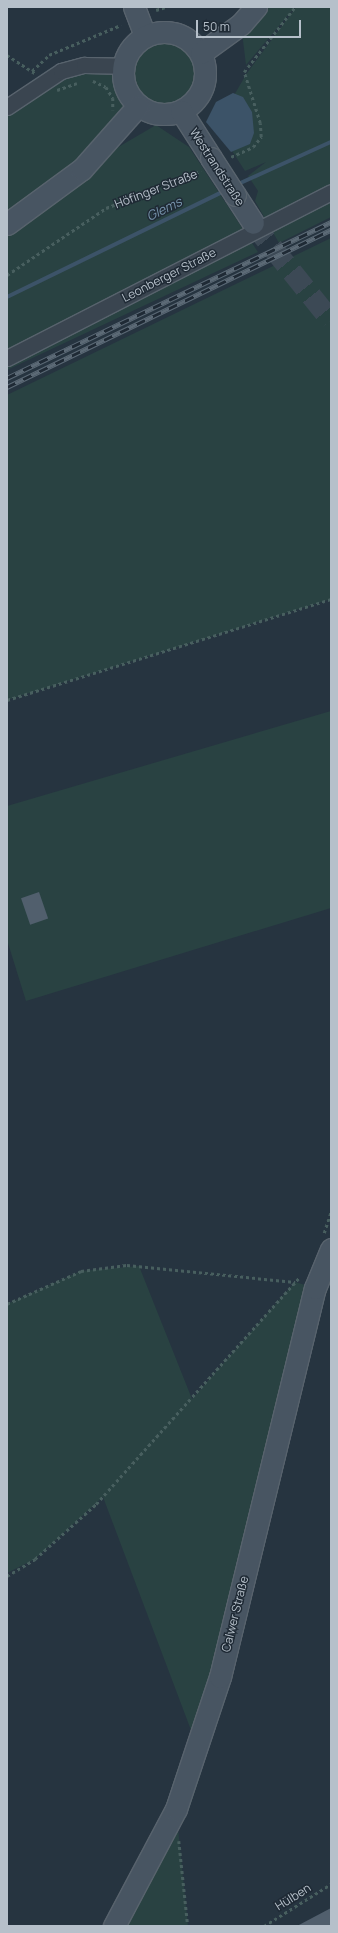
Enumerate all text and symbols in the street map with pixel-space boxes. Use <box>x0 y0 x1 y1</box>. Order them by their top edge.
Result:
scale bar <box>198 12 303 38</box>
text: 50 m <box>203 18 230 35</box>
street label: Westrandstraße <box>187 125 247 209</box>
street label: Höfinger Straße <box>112 167 200 211</box>
water label: Glems <box>144 194 184 224</box>
street label: Leonberger Straße <box>120 245 218 305</box>
street label: Calwer Straße <box>219 1574 251 1654</box>
street label: Hülben <box>273 1881 313 1913</box>

